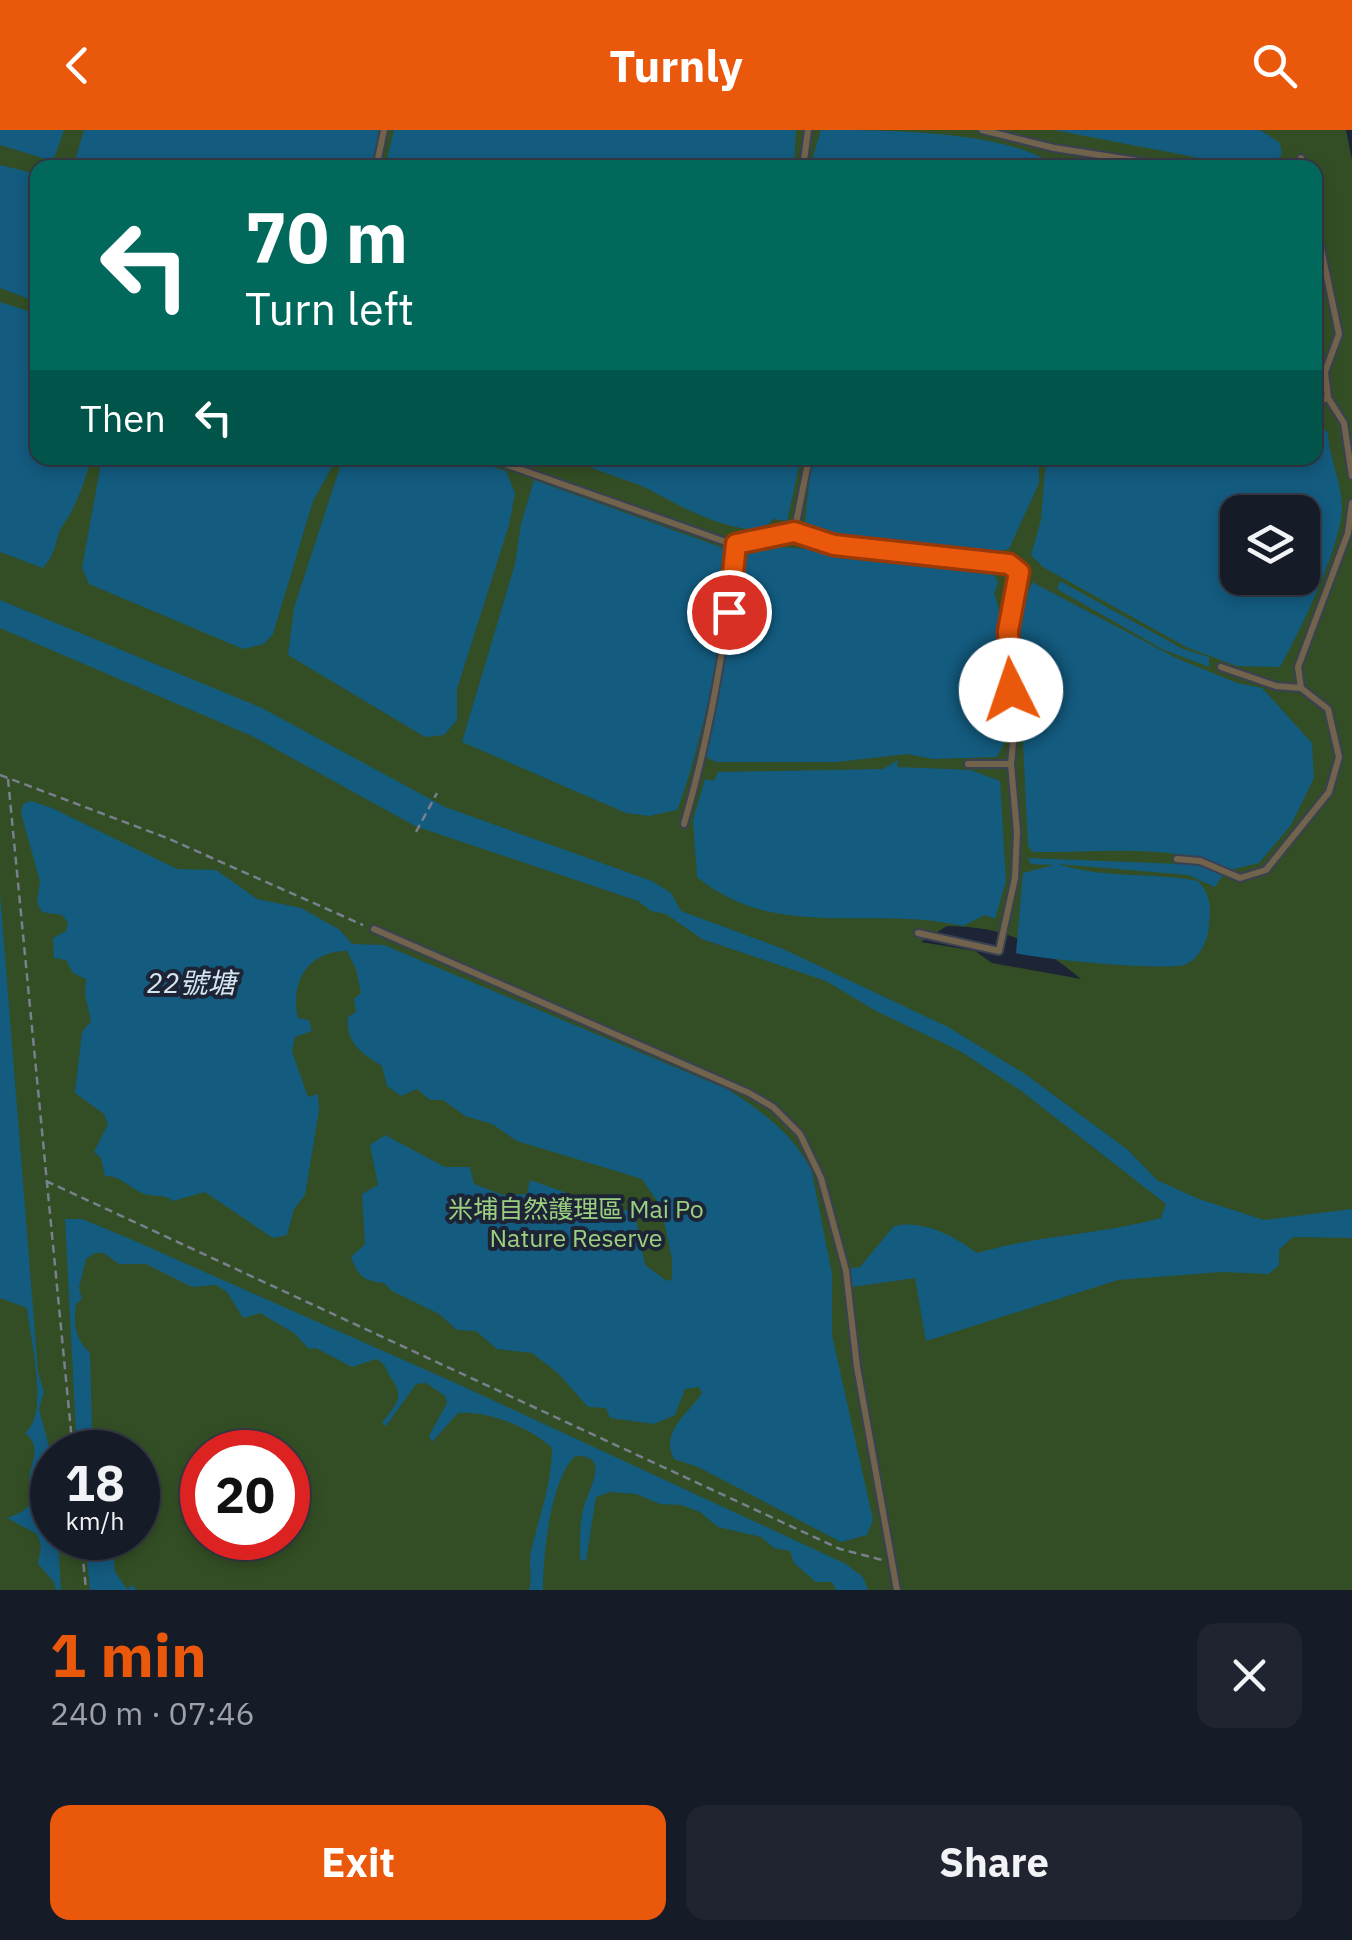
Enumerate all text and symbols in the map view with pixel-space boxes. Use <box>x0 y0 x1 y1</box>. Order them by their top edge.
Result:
text: Turnly <box>609 36 743 94</box>
icon: back <box>50 38 105 93</box>
icon: search <box>1247 38 1302 93</box>
text: 70 m <box>245 191 408 282</box>
icon: left <box>80 200 210 330</box>
text: Turn left <box>245 279 414 337</box>
icon: left <box>186 390 241 445</box>
text: Then <box>80 393 166 442</box>
map controls <box>1220 495 1320 595</box>
button: layers <box>1220 495 1320 595</box>
pin <box>687 570 772 655</box>
icon: arrive <box>702 585 757 640</box>
position arrow <box>959 638 1063 742</box>
water label: 22號塘 <box>146 964 240 1001</box>
park label: 米埔自然護理區 Mai Po Nature Reserve <box>448 1192 704 1254</box>
speed limit sign: 20 <box>180 1430 310 1560</box>
text: 18 <box>65 1450 125 1515</box>
text: km/h <box>66 1504 124 1537</box>
text: 1 min <box>50 1615 207 1694</box>
button: close <box>1197 1623 1302 1728</box>
text: 240 m · 07:46 <box>50 1692 255 1734</box>
button: Exit <box>50 1805 666 1920</box>
button: Share <box>686 1805 1302 1920</box>

